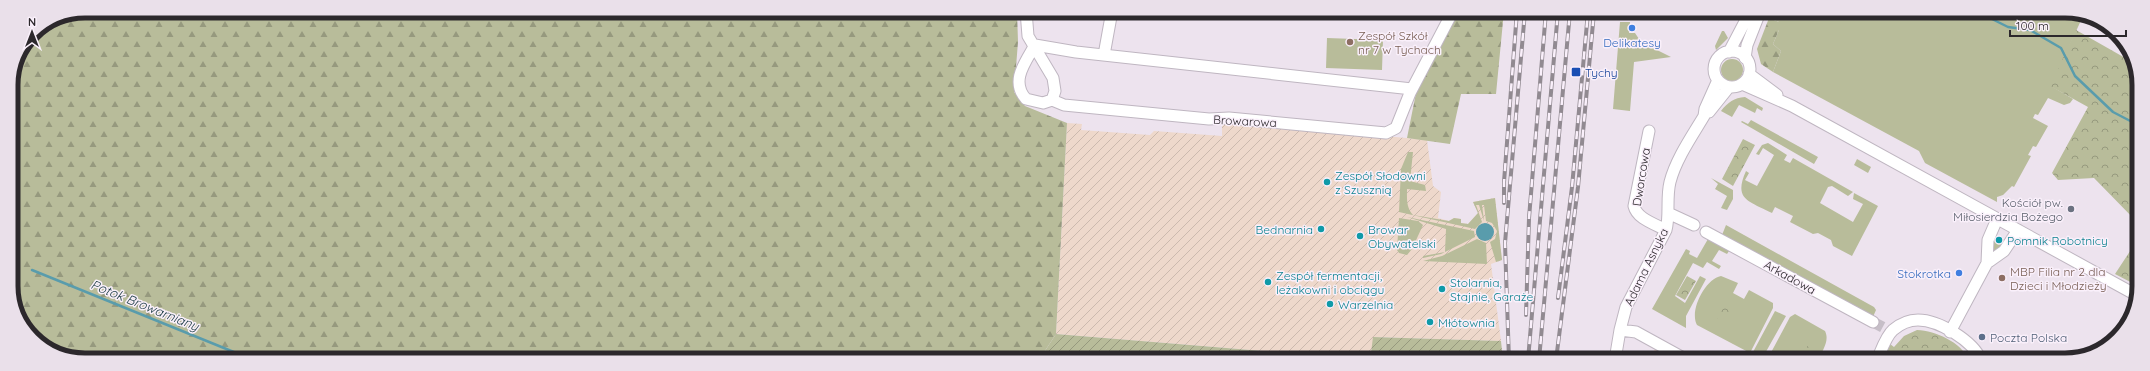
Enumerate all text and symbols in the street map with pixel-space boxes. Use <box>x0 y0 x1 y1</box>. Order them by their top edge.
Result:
north arrow <box>12 12 52 52</box>
scale bar <box>2010 12 2126 38</box>
text: N <box>28 15 36 29</box>
text: 100 m <box>2016 18 2049 33</box>
marker: Delikatesy <box>1627 23 1637 33</box>
place label: Zespół Szkół nr 7 w Tychach <box>1358 28 1441 57</box>
place label: Delikatesy <box>1603 35 1661 50</box>
marker: Zespół Szkół nr 7 w Tychach <box>1345 37 1355 47</box>
place label: Tychy <box>1585 65 1618 80</box>
marker: Tychy <box>1570 66 1582 78</box>
street label: Browarowa <box>1213 112 1277 130</box>
street label: Dworcowa <box>1629 147 1653 207</box>
place label: Zespół Słodowni z Szusznią <box>1335 168 1425 197</box>
marker: Zespół Słodowni z Szusznią <box>1322 177 1332 187</box>
place label: Kościół pw. Miłosierdzia Bożego <box>1953 195 2063 224</box>
marker: Kościół pw. Miłosierdzia Bożego <box>2066 204 2076 214</box>
place label: Bednarnia <box>1256 222 1313 237</box>
place label: Browar Obywatelski <box>1368 222 1436 251</box>
marker: Bednarnia <box>1316 224 1326 234</box>
street label: Adama Asnyka <box>1621 226 1671 308</box>
marker: Browar Obywatelski <box>1355 231 1365 241</box>
place label: Pomnik Robotnicy <box>2007 233 2108 248</box>
marker: Pomnik Robotnicy <box>1994 235 2004 245</box>
street label: Arkadowa <box>1761 257 1819 297</box>
place label: MBP Filia nr 2 dla Dzieci i Młodzieży <box>2010 264 2107 293</box>
place label: Stokrotka <box>1897 266 1951 281</box>
place label: Zespół fermentacji, leżakowni i obciągu <box>1276 268 1384 297</box>
marker: Stokrotka <box>1954 268 1964 278</box>
marker: MBP Filia nr 2 dla Dzieci i Młodzieży <box>1997 273 2007 283</box>
place label: Stolarnia, Stajnie, Garaże <box>1450 275 1533 304</box>
water label: Potok Browarniany <box>89 276 202 334</box>
marker: Zespół fermentacji, leżakowni i obciągu <box>1263 277 1273 287</box>
marker: Stolarnia, Stajnie, Garaże <box>1437 284 1447 294</box>
place label: Warzelnia <box>1338 297 1393 312</box>
marker: Warzelnia <box>1325 299 1335 309</box>
place label: Młótownia <box>1438 315 1495 330</box>
marker: Młótownia <box>1425 317 1435 327</box>
place label: Poczta Polska <box>1990 330 2067 345</box>
marker: Poczta Polska <box>1977 332 1987 342</box>

